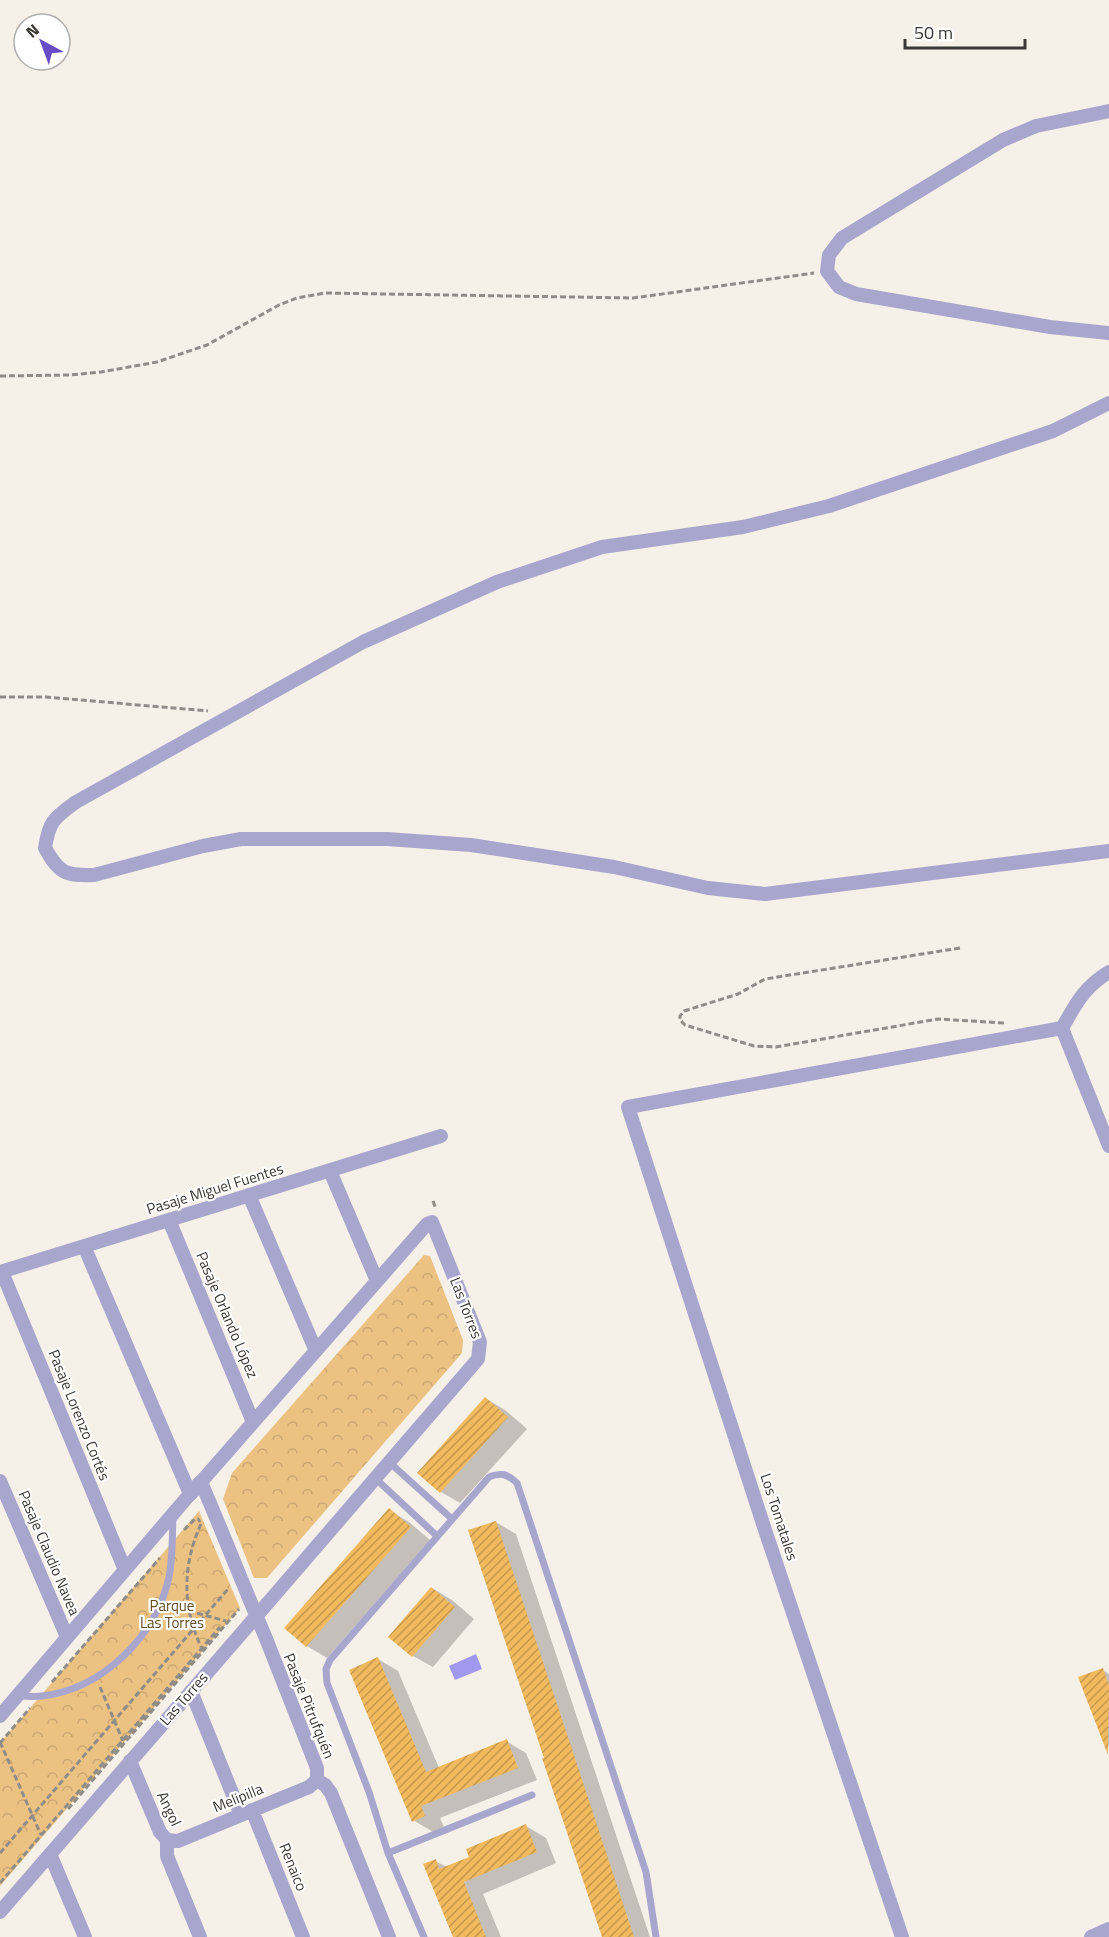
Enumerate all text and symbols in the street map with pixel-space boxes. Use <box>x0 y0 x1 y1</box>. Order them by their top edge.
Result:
north arrow <box>12 12 72 72</box>
scale bar <box>905 12 1025 50</box>
text: N <box>20 18 44 43</box>
text: 50 m <box>914 19 953 46</box>
street label: Pasaje Miguel Fuentes <box>144 1157 286 1220</box>
street label: Pasaje Orlando López <box>190 1248 265 1382</box>
street label: Las Torres <box>444 1274 489 1342</box>
street label: Pasaje Lorenzo Cortés <box>43 1346 116 1484</box>
street label: Los Tomatales <box>755 1470 804 1564</box>
street label: Pasaje Claudio Navea <box>13 1487 86 1620</box>
park label: Parque Las Torres <box>140 1594 204 1634</box>
street label: Pasaje Pitrufquén <box>278 1650 341 1762</box>
street label: Las Torres <box>154 1667 213 1730</box>
street label: Melipilla <box>209 1777 267 1818</box>
street label: Angol <box>151 1788 188 1830</box>
street label: Renaico <box>273 1839 314 1894</box>

